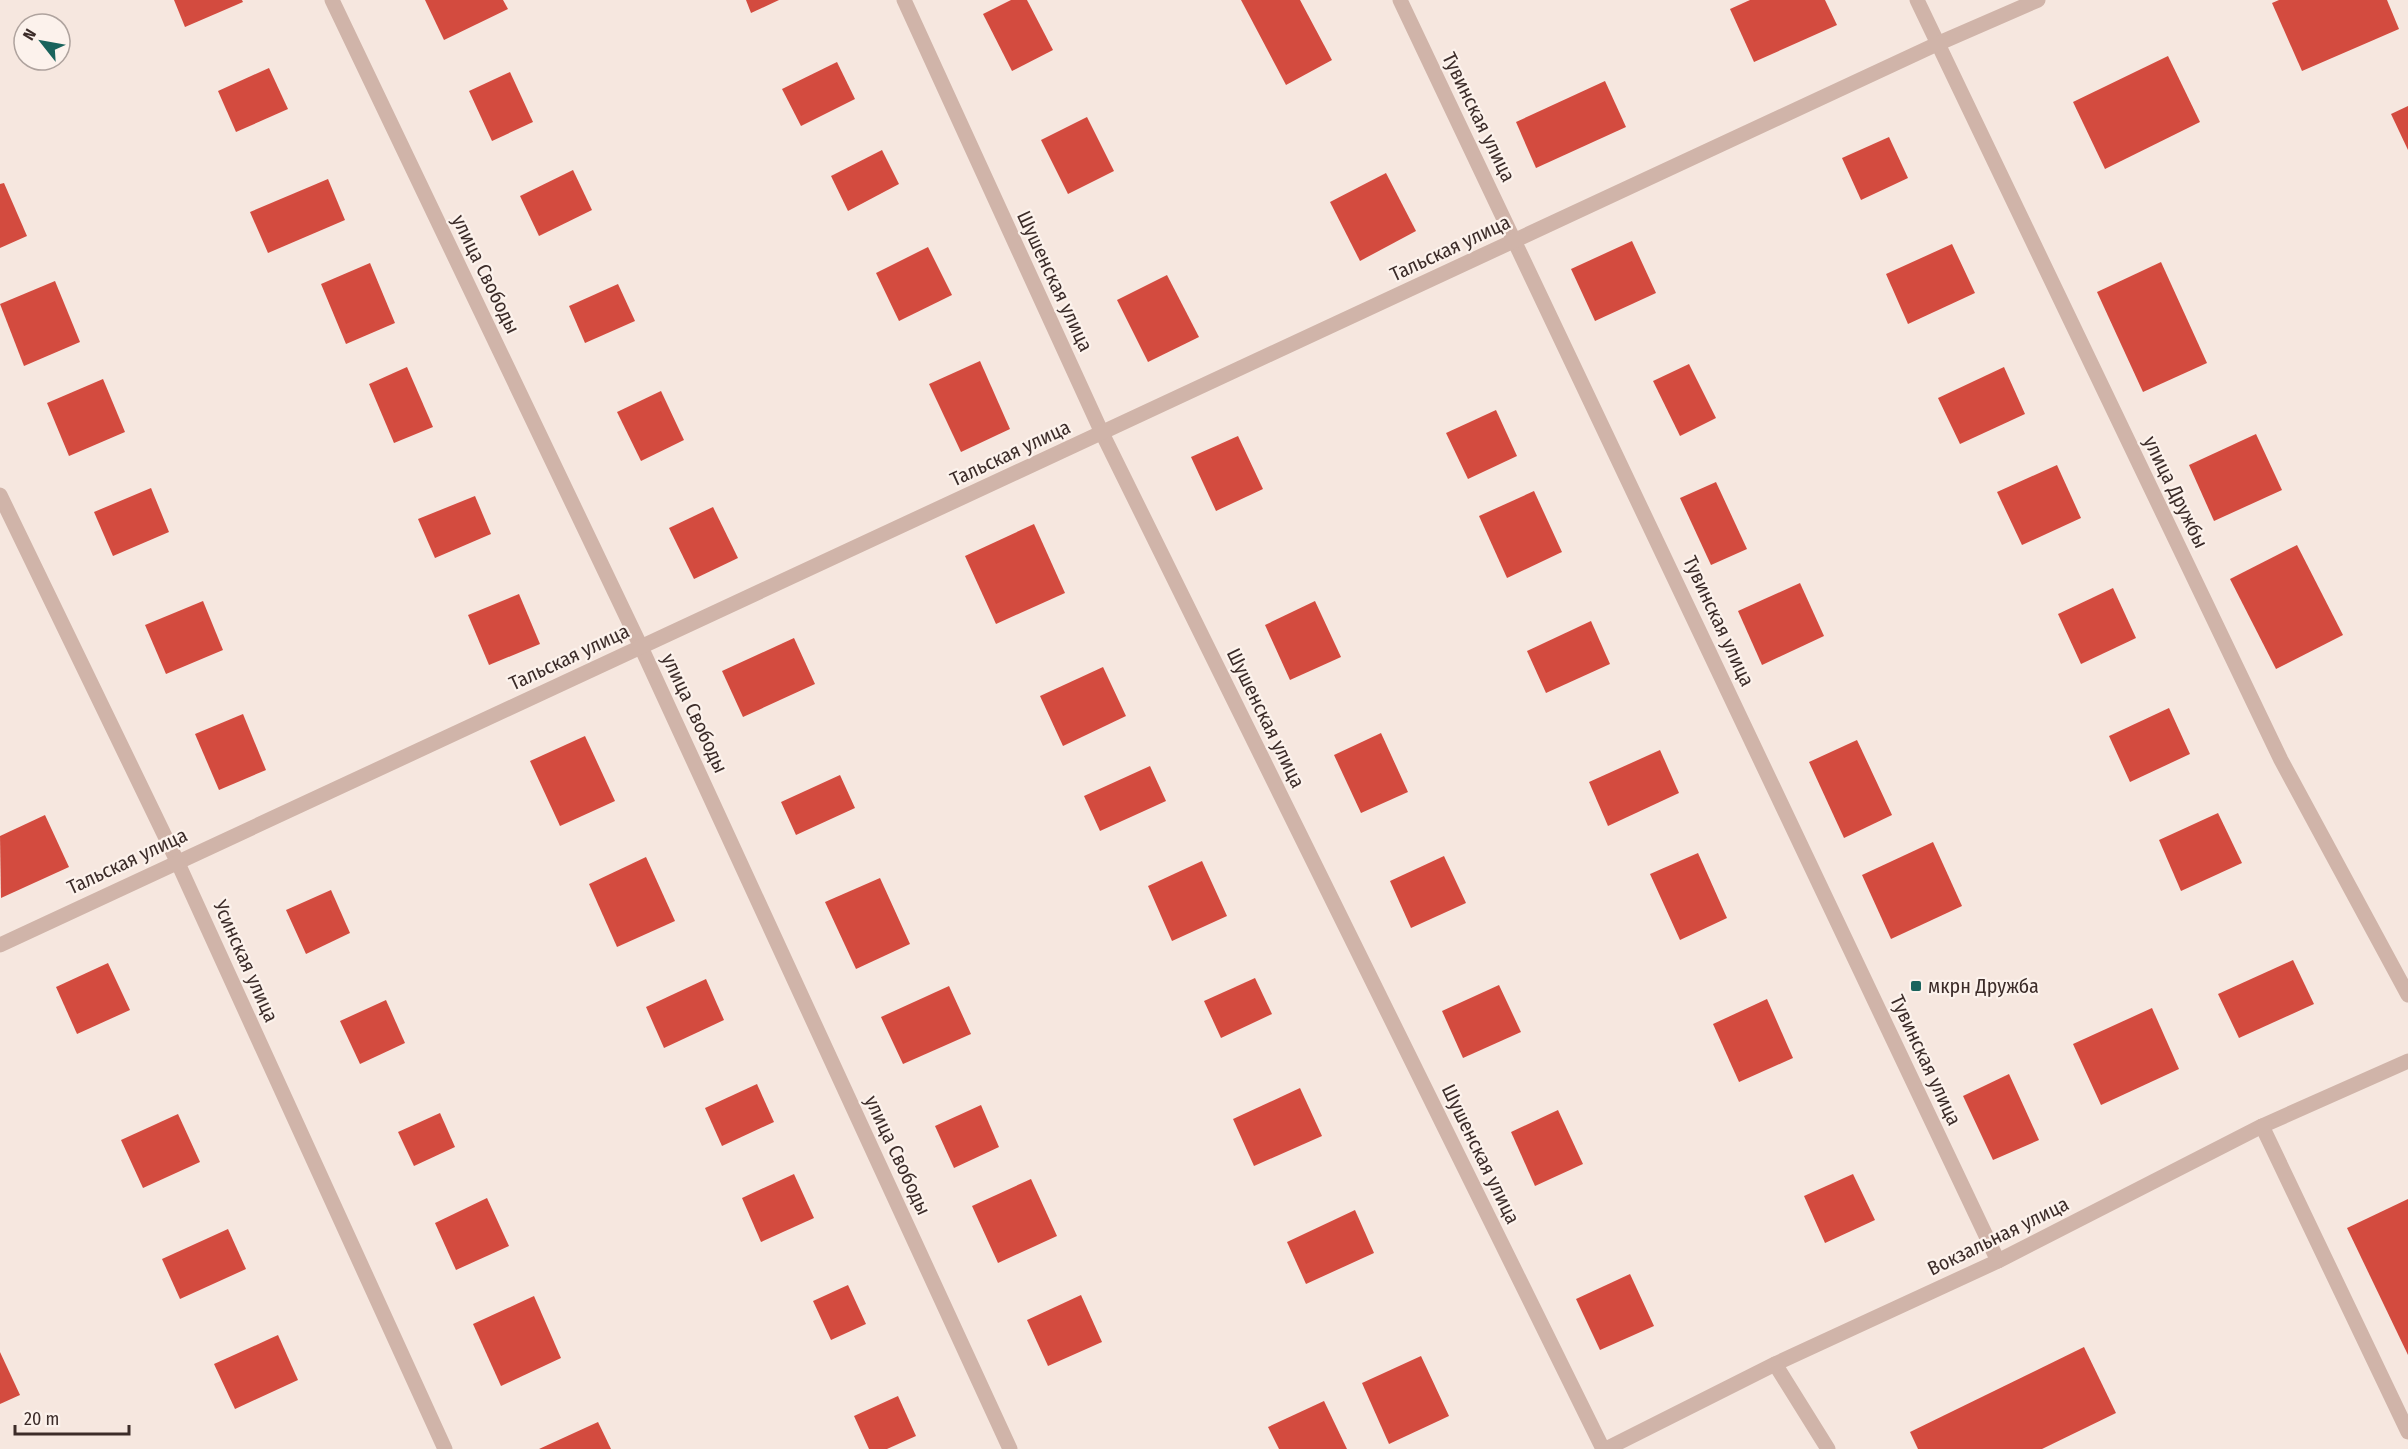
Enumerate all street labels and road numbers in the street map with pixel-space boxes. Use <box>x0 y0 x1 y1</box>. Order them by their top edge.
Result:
street label: Тувинская улица <box>1437 48 1521 186</box>
street label: Шушенская улица <box>1012 207 1098 355</box>
street label: Тальская улица <box>1386 210 1514 286</box>
street label: улица Свободы <box>447 211 525 337</box>
street label: Тальская улица <box>946 415 1074 491</box>
street label: улица Дружбы <box>2139 432 2213 552</box>
street label: Тувинская улица <box>1678 552 1760 690</box>
street label: Тальская улица <box>505 619 633 695</box>
street label: Шушенская улица <box>1222 644 1310 792</box>
street label: улица Свободы <box>657 649 733 777</box>
street label: Тальская улица <box>63 823 191 899</box>
street label: Усинская улица <box>208 895 284 1026</box>
street label: Тувинская улица <box>1885 991 1967 1129</box>
street label: Шушенская улица <box>1437 1080 1525 1228</box>
street label: улица Свободы <box>860 1091 936 1219</box>
street label: Вокзальная улица <box>1924 1191 2072 1281</box>

